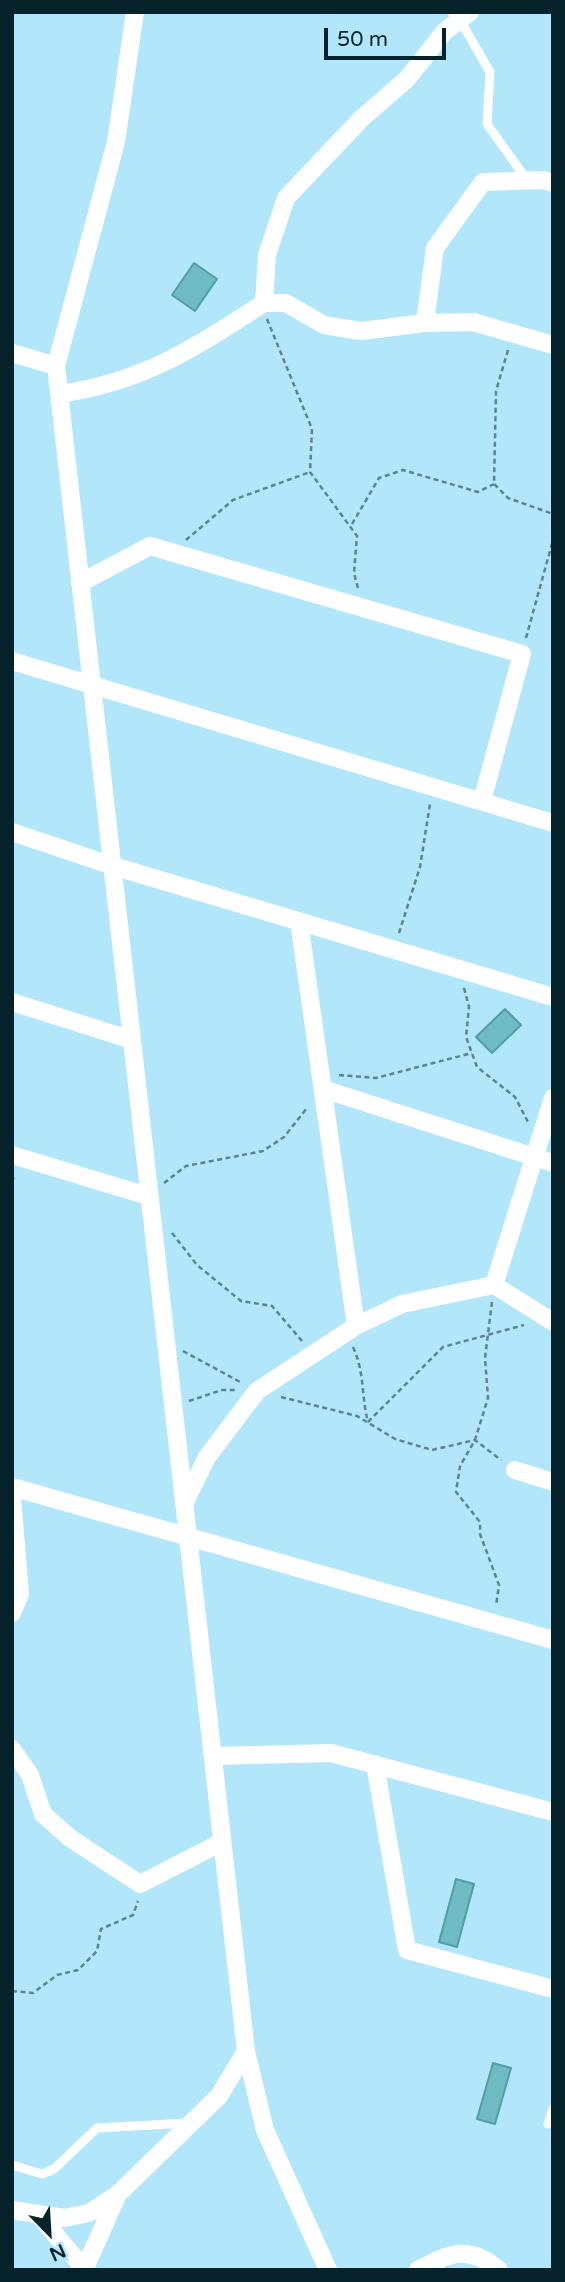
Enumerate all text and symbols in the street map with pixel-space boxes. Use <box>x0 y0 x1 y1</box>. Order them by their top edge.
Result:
scale bar <box>327 14 449 58</box>
text: 50 m <box>337 27 388 52</box>
north arrow <box>14 2198 84 2268</box>
text: N <box>46 2239 69 2265</box>

